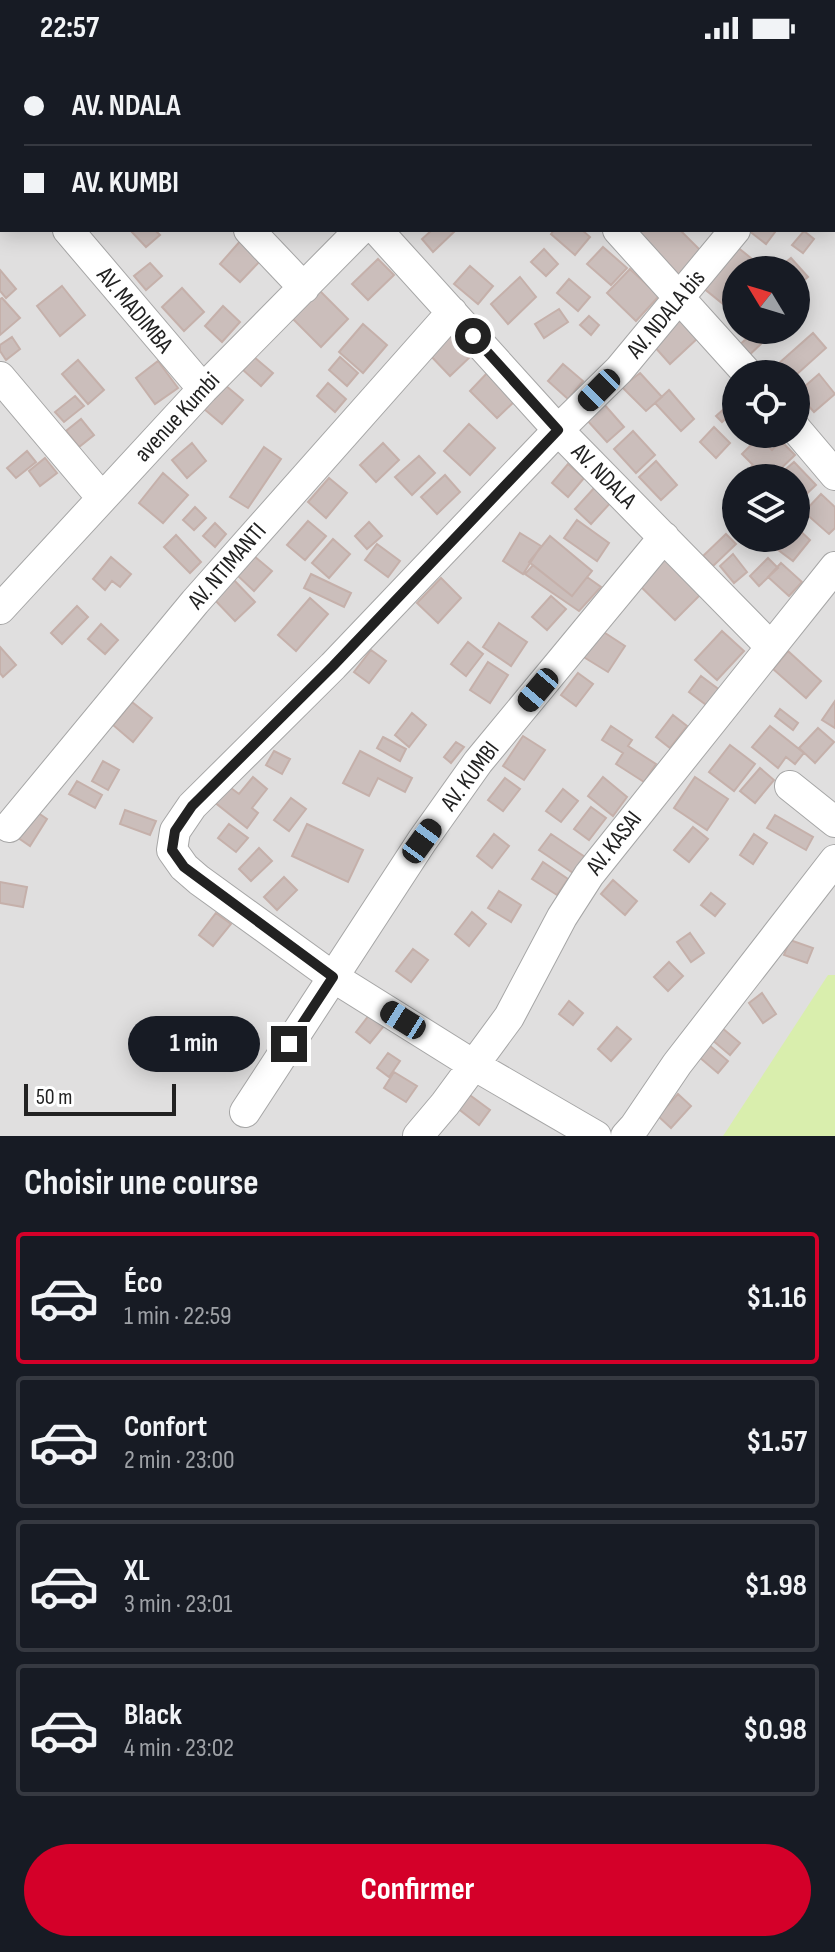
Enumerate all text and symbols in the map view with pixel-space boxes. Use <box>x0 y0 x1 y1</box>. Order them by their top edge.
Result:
text: 22:57 <box>40 10 99 46</box>
text: AV. NDALA <box>72 88 181 124</box>
text: AV. KUMBI <box>72 165 179 201</box>
north arrow <box>722 256 810 344</box>
map controls <box>722 256 810 552</box>
street label: AV. MADIMBA <box>90 260 180 359</box>
street label: AV. NDALA bis <box>620 264 712 365</box>
route start <box>455 318 491 354</box>
button: locate <box>722 360 810 448</box>
car <box>574 365 624 415</box>
street label: avenue Kumbi <box>128 366 226 468</box>
street label: AV. NDALA <box>565 437 643 515</box>
button: layers <box>722 464 810 552</box>
street label: AV. NTIMANTI <box>181 517 272 616</box>
car <box>513 664 563 716</box>
street label: AV. KUMBI <box>434 736 505 817</box>
street label: AV. KASAI <box>579 805 648 882</box>
car <box>398 815 446 867</box>
car <box>376 997 430 1043</box>
callout: 1 min <box>129 1016 261 1072</box>
route end <box>271 1026 307 1062</box>
text: 1 min <box>170 1028 218 1059</box>
scale bar <box>24 1080 176 1116</box>
text: 50 m <box>36 1084 72 1111</box>
text: Choisir une course <box>24 1162 259 1205</box>
icon: car <box>28 1262 100 1334</box>
text: Éco <box>124 1265 163 1301</box>
text: $1.16 <box>746 1280 807 1316</box>
text: 1 min · 22:59 <box>124 1301 232 1332</box>
icon: car <box>28 1406 100 1478</box>
text: Confort <box>124 1409 207 1445</box>
text: $1.57 <box>746 1424 807 1460</box>
text: 2 min · 23:00 <box>124 1445 235 1476</box>
icon: car <box>28 1550 100 1622</box>
text: XL <box>124 1553 150 1589</box>
text: $1.98 <box>744 1568 807 1604</box>
text: 3 min · 23:01 <box>124 1589 232 1620</box>
icon: car <box>28 1694 100 1766</box>
text: Black <box>124 1697 182 1733</box>
text: $0.98 <box>743 1712 807 1748</box>
text: 4 min · 23:02 <box>124 1733 234 1764</box>
button: Confirmer <box>24 1844 811 1936</box>

